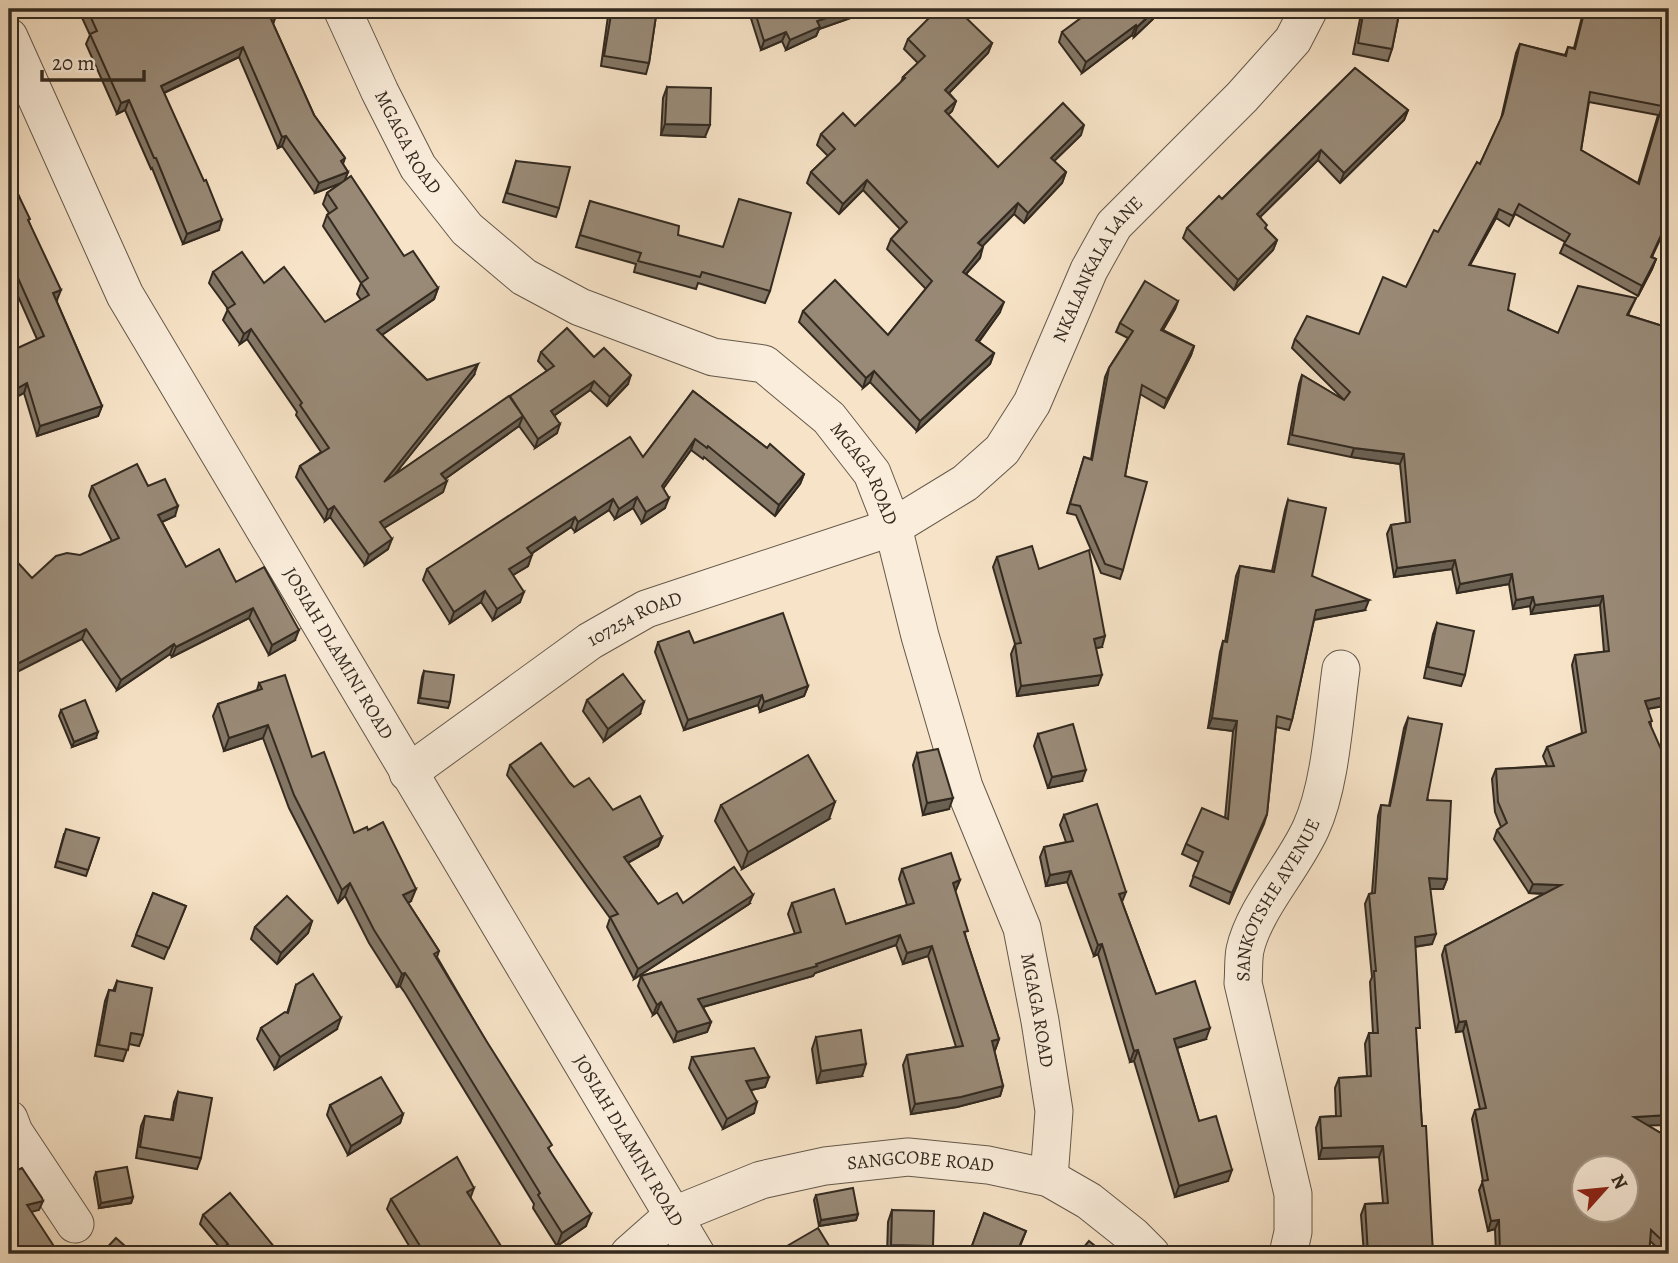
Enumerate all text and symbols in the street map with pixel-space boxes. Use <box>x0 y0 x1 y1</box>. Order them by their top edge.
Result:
scale bar <box>42 38 144 82</box>
text: 20 m <box>52 49 95 77</box>
street label: MGAGA ROAD <box>368 86 448 200</box>
street label: NKALANKALA LANE <box>1046 190 1149 346</box>
street label: MGAGA ROAD <box>824 417 904 529</box>
street label: JOSIAH DLAMINI ROAD <box>277 563 400 744</box>
street label: 107254 ROAD <box>582 585 685 653</box>
street label: SANKOTSHE AVENUE <box>1230 814 1327 982</box>
street label: MGAGA ROAD <box>1014 951 1060 1069</box>
street label: JOSIAH DLAMINI ROAD <box>567 1050 690 1231</box>
street label: SANGCOBE ROAD <box>846 1144 995 1179</box>
north arrow <box>1570 1154 1640 1224</box>
text: N <box>1605 1170 1634 1194</box>

